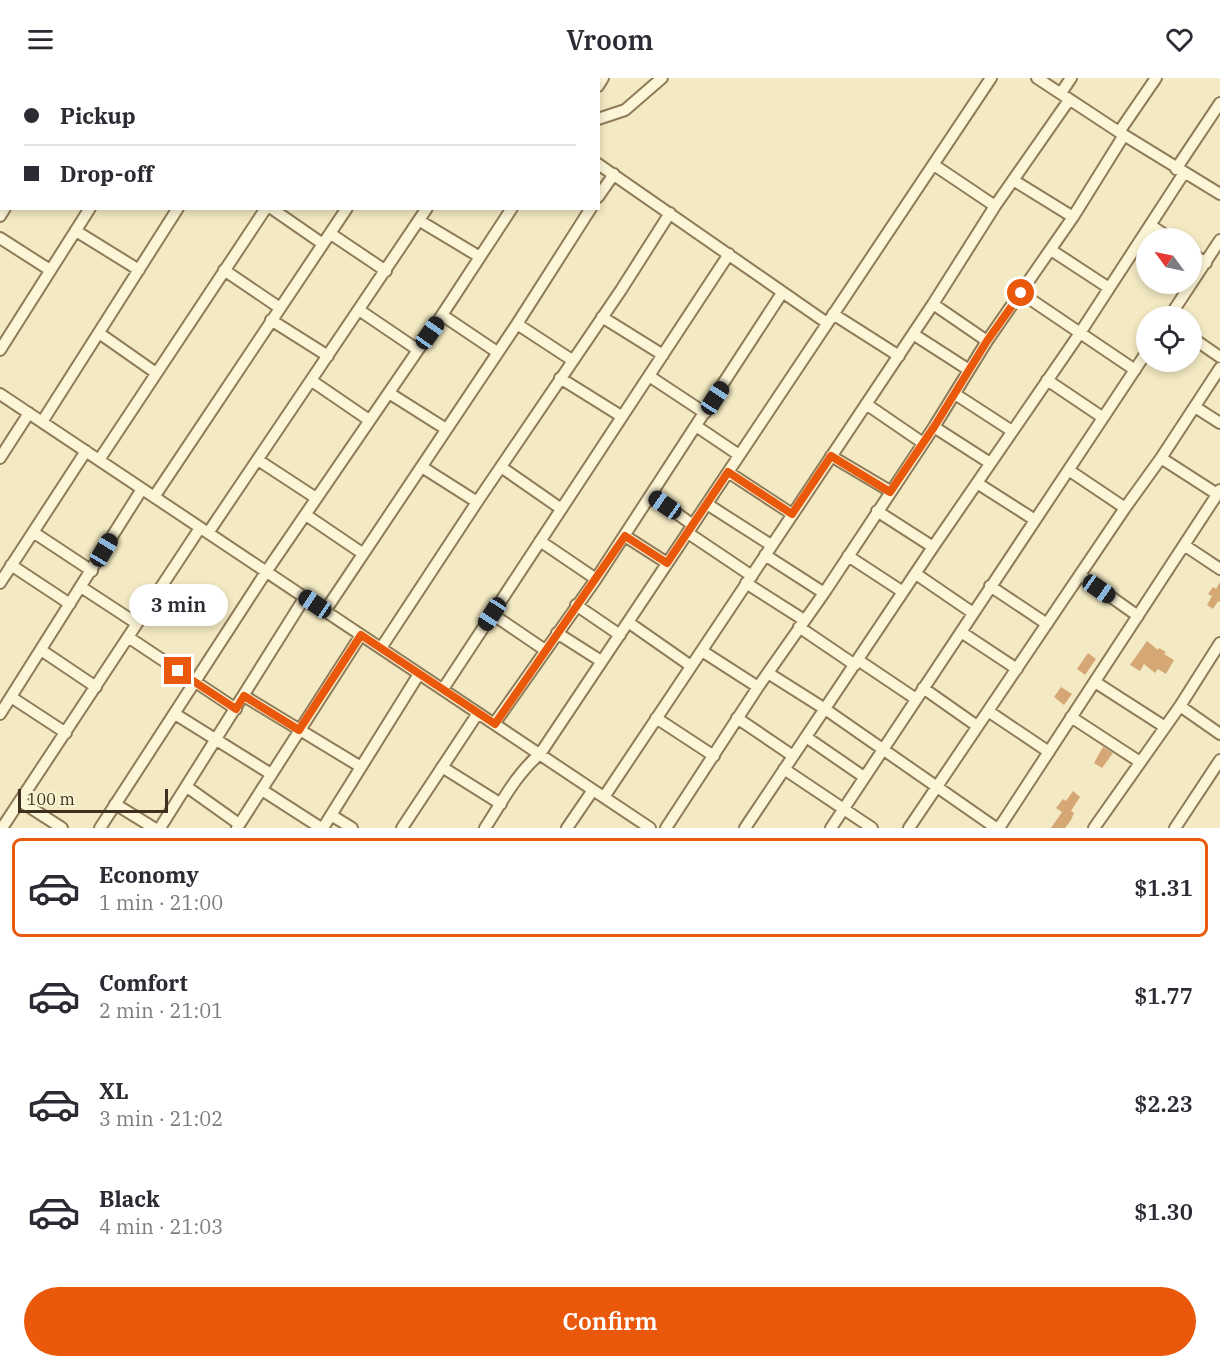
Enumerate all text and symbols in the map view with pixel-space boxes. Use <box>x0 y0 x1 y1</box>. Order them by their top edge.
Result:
text: Vroom <box>566 22 654 57</box>
icon: menu <box>24 23 57 56</box>
icon: heart <box>1163 23 1196 56</box>
text: Pickup <box>60 101 136 130</box>
text: Drop-off <box>60 159 154 188</box>
north arrow <box>1136 228 1202 294</box>
map controls <box>1136 228 1202 372</box>
route start <box>1007 279 1034 306</box>
button: locate <box>1136 306 1202 372</box>
car <box>412 313 448 353</box>
car <box>698 378 732 418</box>
car <box>645 487 685 523</box>
car <box>87 530 121 570</box>
car <box>1079 571 1119 607</box>
callout: 3 min <box>128 584 228 626</box>
car <box>295 586 335 622</box>
text: 3 min <box>151 591 206 618</box>
car <box>475 594 509 634</box>
route end <box>164 657 191 684</box>
scale bar <box>18 786 168 814</box>
text: 100 m <box>27 789 75 809</box>
text: Economy <box>99 860 199 889</box>
icon: car <box>27 861 81 915</box>
text: $1.31 <box>1134 873 1193 902</box>
text: 1 min · 21:00 <box>99 889 223 916</box>
text: Comfort <box>99 968 188 997</box>
icon: car <box>27 969 81 1023</box>
text: $1.77 <box>1134 981 1193 1010</box>
text: 2 min · 21:01 <box>99 997 223 1024</box>
text: XL <box>99 1076 129 1105</box>
icon: car <box>27 1077 81 1131</box>
text: $2.23 <box>1134 1089 1193 1118</box>
text: 3 min · 21:02 <box>99 1105 223 1132</box>
text: Black <box>99 1184 160 1213</box>
icon: car <box>27 1185 81 1239</box>
text: $1.30 <box>1134 1197 1193 1226</box>
text: 4 min · 21:03 <box>99 1213 223 1240</box>
button: Confirm <box>24 1287 1196 1356</box>

